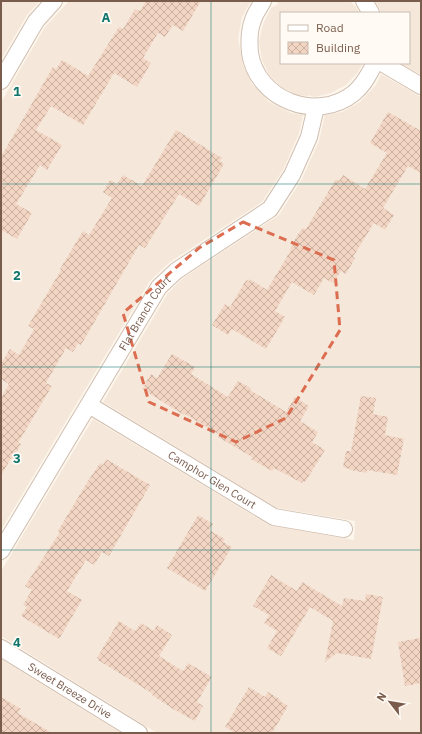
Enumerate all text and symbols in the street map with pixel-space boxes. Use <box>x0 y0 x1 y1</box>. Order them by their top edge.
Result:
text: A <box>102 9 111 26</box>
legend <box>280 12 410 64</box>
text: Road <box>316 20 344 35</box>
text: Building <box>316 40 361 55</box>
text: 1 <box>13 83 21 100</box>
text: 2 <box>13 267 21 284</box>
street label: Flat Branch Court <box>116 273 174 353</box>
street label: Camphor Glen Court <box>166 448 259 512</box>
text: 3 <box>13 450 21 467</box>
text: 4 <box>13 634 21 651</box>
street label: Sweet Breeze Drive <box>26 659 114 722</box>
north arrow <box>370 682 410 722</box>
text: N <box>373 690 389 704</box>

